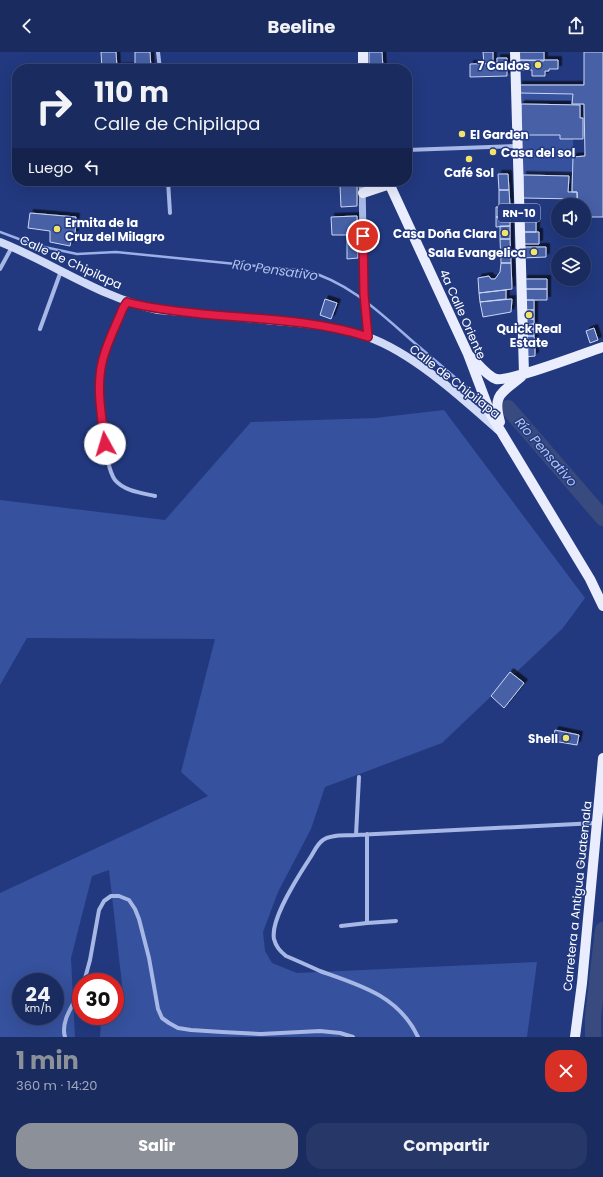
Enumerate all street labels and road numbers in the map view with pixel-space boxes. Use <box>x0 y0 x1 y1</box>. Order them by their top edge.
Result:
road number: RN-10 <box>498 204 540 222</box>
street label: Calle de Chipilapa <box>17 231 125 293</box>
street label: 4a Calle Oriente <box>436 266 490 362</box>
street label: Calle de Chipilapa <box>406 340 504 422</box>
street label: Carretera a Antigua Guatemala <box>559 800 595 992</box>

